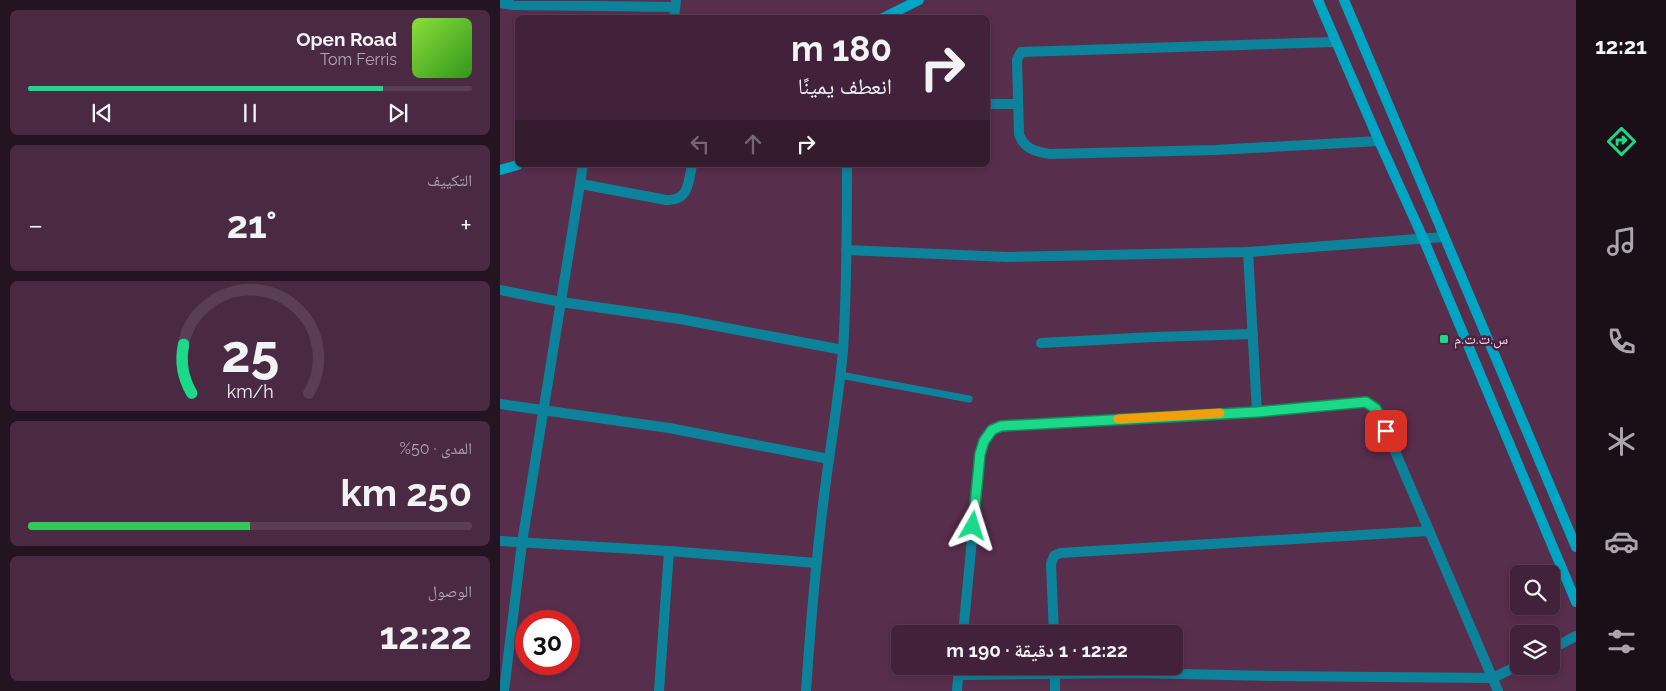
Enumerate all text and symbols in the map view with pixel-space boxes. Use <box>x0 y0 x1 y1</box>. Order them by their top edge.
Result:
text: Open Road <box>296 28 397 50</box>
text: 180 m <box>791 28 892 69</box>
text: 12:21 <box>1595 33 1647 59</box>
icon: right <box>910 35 975 100</box>
text: Tom Ferris <box>320 50 397 69</box>
text: انعطف يمينًا <box>798 73 892 99</box>
icon: previous <box>88 99 116 127</box>
icon: pause <box>236 99 264 127</box>
icon: next <box>384 99 412 127</box>
icon: directions <box>1604 124 1639 159</box>
icon: left <box>686 130 714 158</box>
icon: ahead <box>739 130 767 158</box>
icon: right <box>792 130 820 158</box>
text: التكييف <box>427 171 472 190</box>
text: 21° <box>227 202 277 247</box>
text: − <box>28 209 43 242</box>
text: + <box>460 209 472 242</box>
icon: music <box>1604 224 1639 259</box>
text: 25 <box>221 323 279 384</box>
icon: phone <box>1604 324 1639 359</box>
place label: س.ت.ت.م <box>1454 330 1508 349</box>
marker: س.ت.ت.م <box>1438 333 1450 345</box>
text: km/h <box>226 381 274 402</box>
pin <box>1365 410 1407 452</box>
icon: arrive <box>1372 417 1400 445</box>
icon: climate <box>1604 424 1639 459</box>
text: المدى · 50% <box>400 439 472 458</box>
text: 250 km <box>340 470 472 515</box>
position arrow <box>946 499 998 551</box>
icon: car <box>1604 524 1639 559</box>
map controls <box>1510 565 1560 675</box>
button: search <box>1510 565 1560 615</box>
text: الوصول <box>428 582 472 601</box>
speed limit sign: 30 <box>515 610 580 675</box>
text: 12:22 <box>380 613 472 658</box>
icon: filters <box>1604 624 1639 659</box>
button: layers <box>1510 625 1560 675</box>
text: 12:22 · 1 دقيقة · 190 m <box>946 639 1128 661</box>

